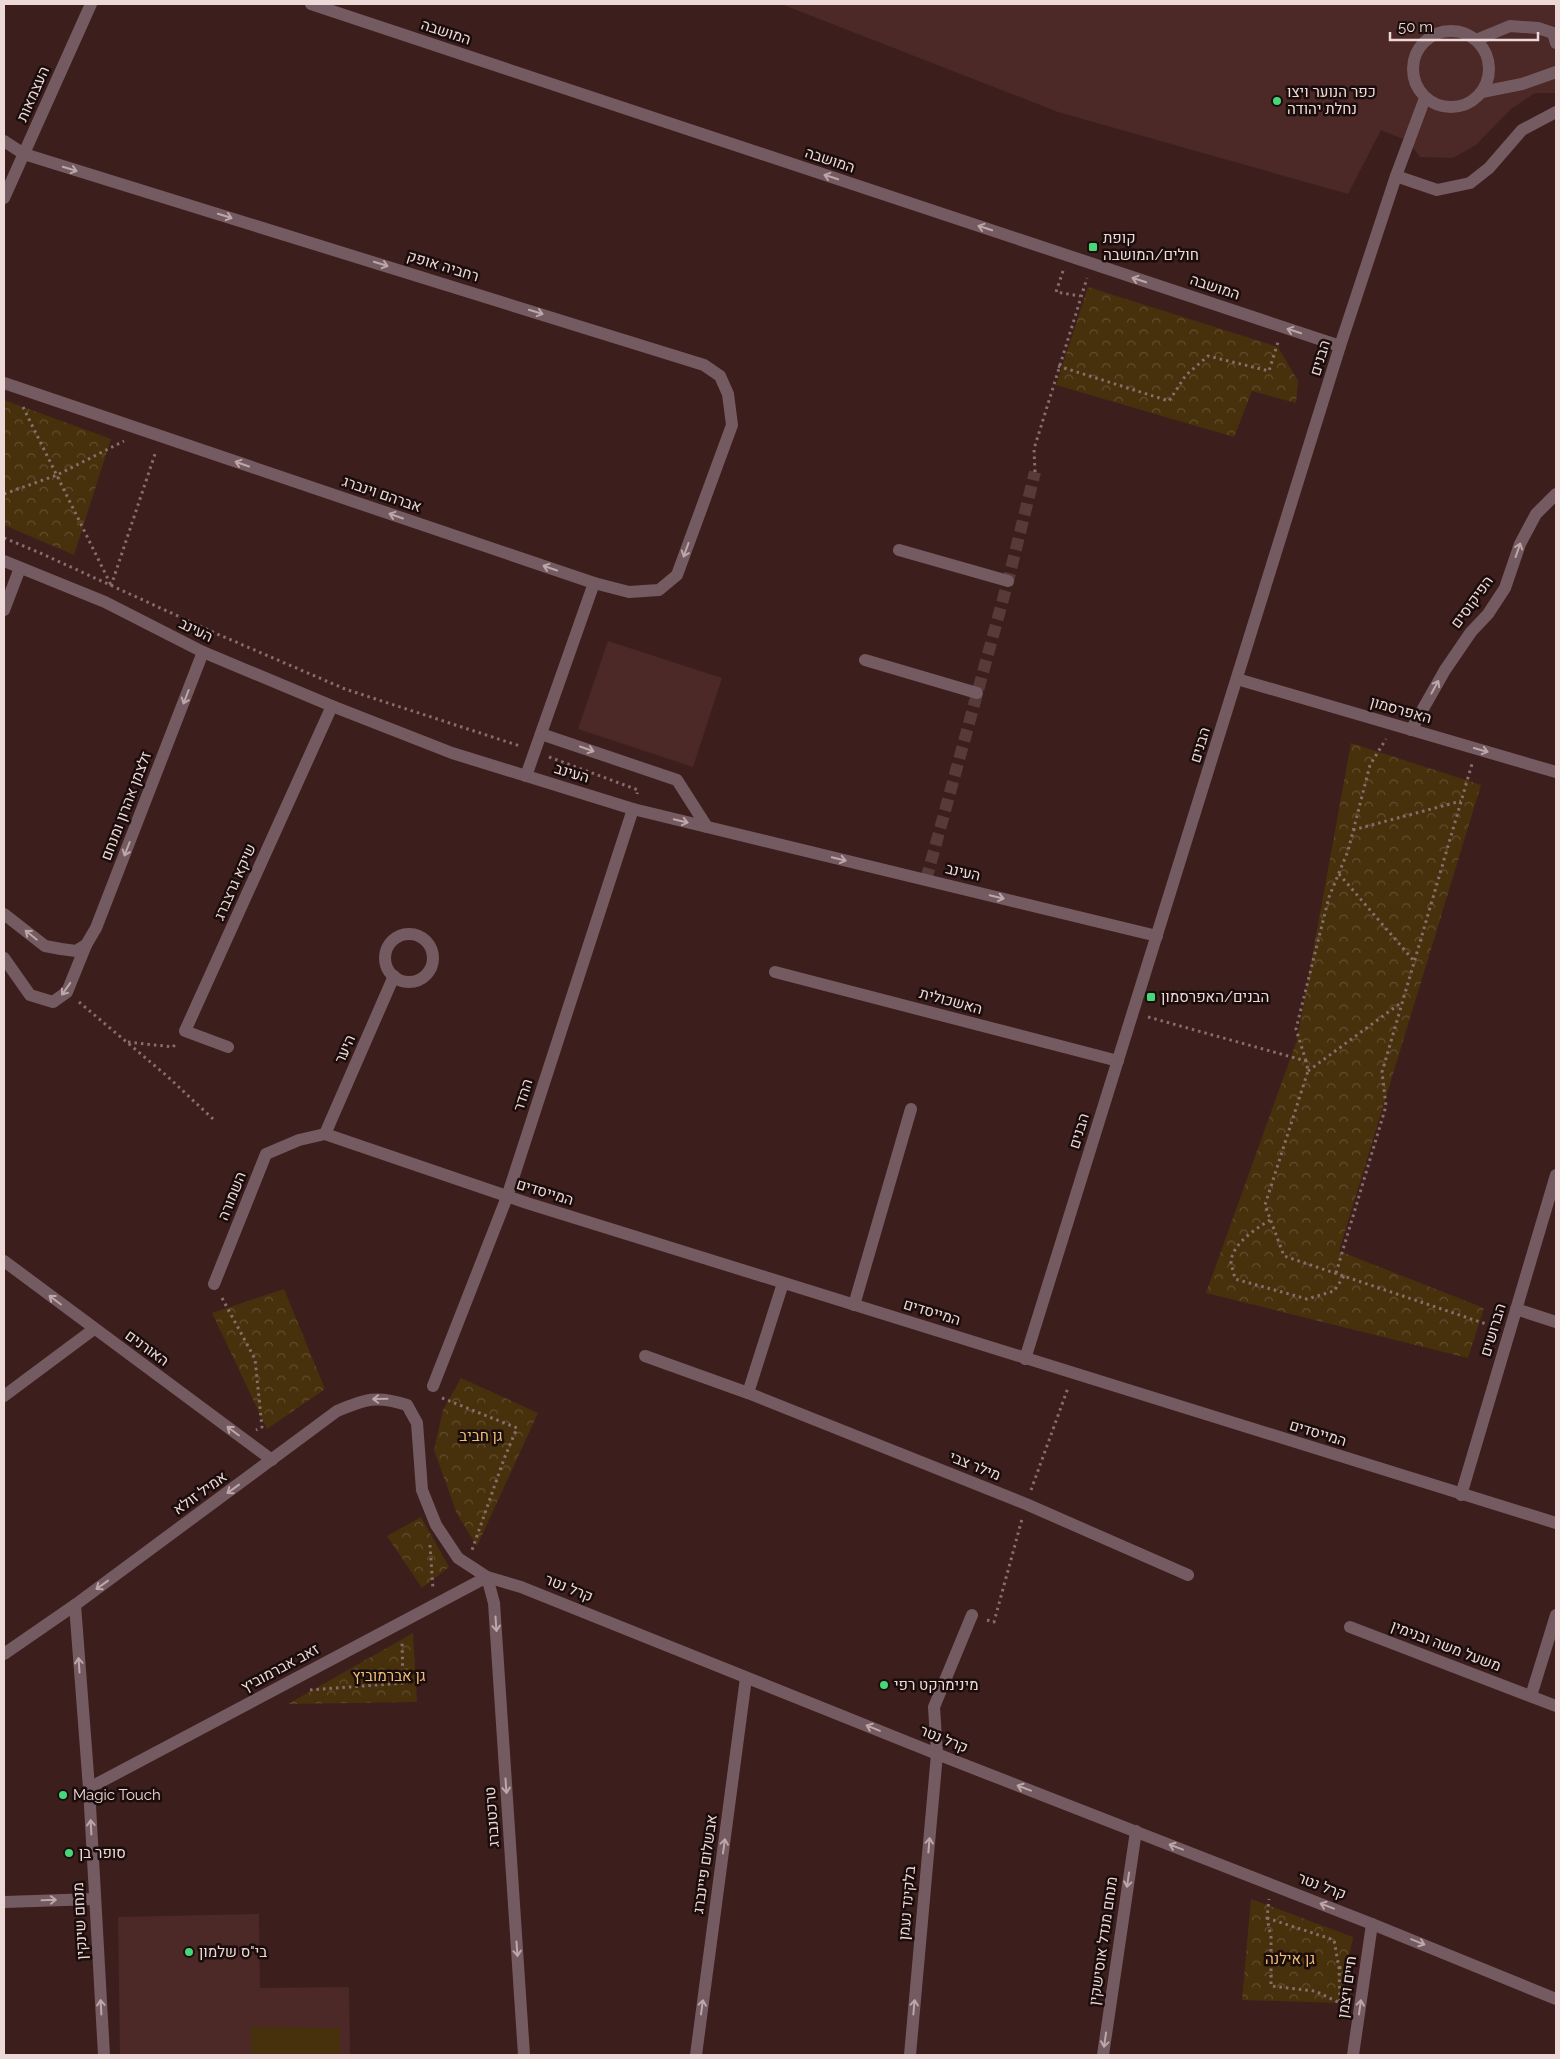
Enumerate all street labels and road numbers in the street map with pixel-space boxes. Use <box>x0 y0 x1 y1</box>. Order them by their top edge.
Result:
street label: המושבה <box>419 16 473 48</box>
street label: העצמאות <box>13 64 53 124</box>
street label: המושבה <box>803 144 857 176</box>
street label: רחביה אופק <box>405 247 481 285</box>
street label: המושבה <box>1188 271 1242 303</box>
street label: הבנים <box>1306 338 1334 378</box>
street label: אברהם וינברג <box>340 472 424 516</box>
street label: הפיקוסים <box>1447 572 1497 632</box>
street label: העינב <box>176 614 216 646</box>
street label: האפרסמון <box>1368 693 1434 727</box>
street label: הבנים <box>1186 725 1214 765</box>
street label: זלצמן אהרון ומנחם <box>97 749 155 863</box>
street label: העינב <box>552 759 592 787</box>
street label: שיקא גרצברג <box>210 841 260 923</box>
street label: העינב <box>944 859 982 885</box>
street label: האשכולית <box>918 984 984 1018</box>
street label: היער <box>331 1032 359 1066</box>
street label: ההדר <box>509 1077 537 1113</box>
street label: הבנים <box>1065 1111 1093 1151</box>
street label: השמורה <box>214 1169 250 1223</box>
street label: המייסדים <box>514 1175 576 1209</box>
street label: המייסדים <box>901 1295 963 1329</box>
street label: הברושים <box>1476 1301 1510 1359</box>
street label: האורנים <box>122 1326 172 1370</box>
street label: המייסדים <box>1287 1416 1349 1450</box>
street label: מילר צבי <box>947 1448 1003 1484</box>
street label: אמיל זולא <box>170 1467 230 1519</box>
street label: קרל נטר <box>542 1570 596 1606</box>
street label: משעל משה ובנימין <box>1388 1617 1504 1675</box>
street label: זאב אברמוביץ <box>238 1640 322 1696</box>
street label: קרל נטר <box>917 1721 971 1757</box>
street label: טרכטנברג <box>481 1786 503 1848</box>
street label: אבשלום פיינברג <box>689 1813 721 1915</box>
street label: בלקינד נעמן <box>895 1865 919 1941</box>
street label: קרל נטר <box>1295 1869 1349 1903</box>
street label: מנחם מנדל אוסישקין <box>1085 1875 1121 2007</box>
street label: מנחם שינקין <box>69 1882 91 1960</box>
street label: חיים ויצמן <box>1334 1955 1360 2019</box>

